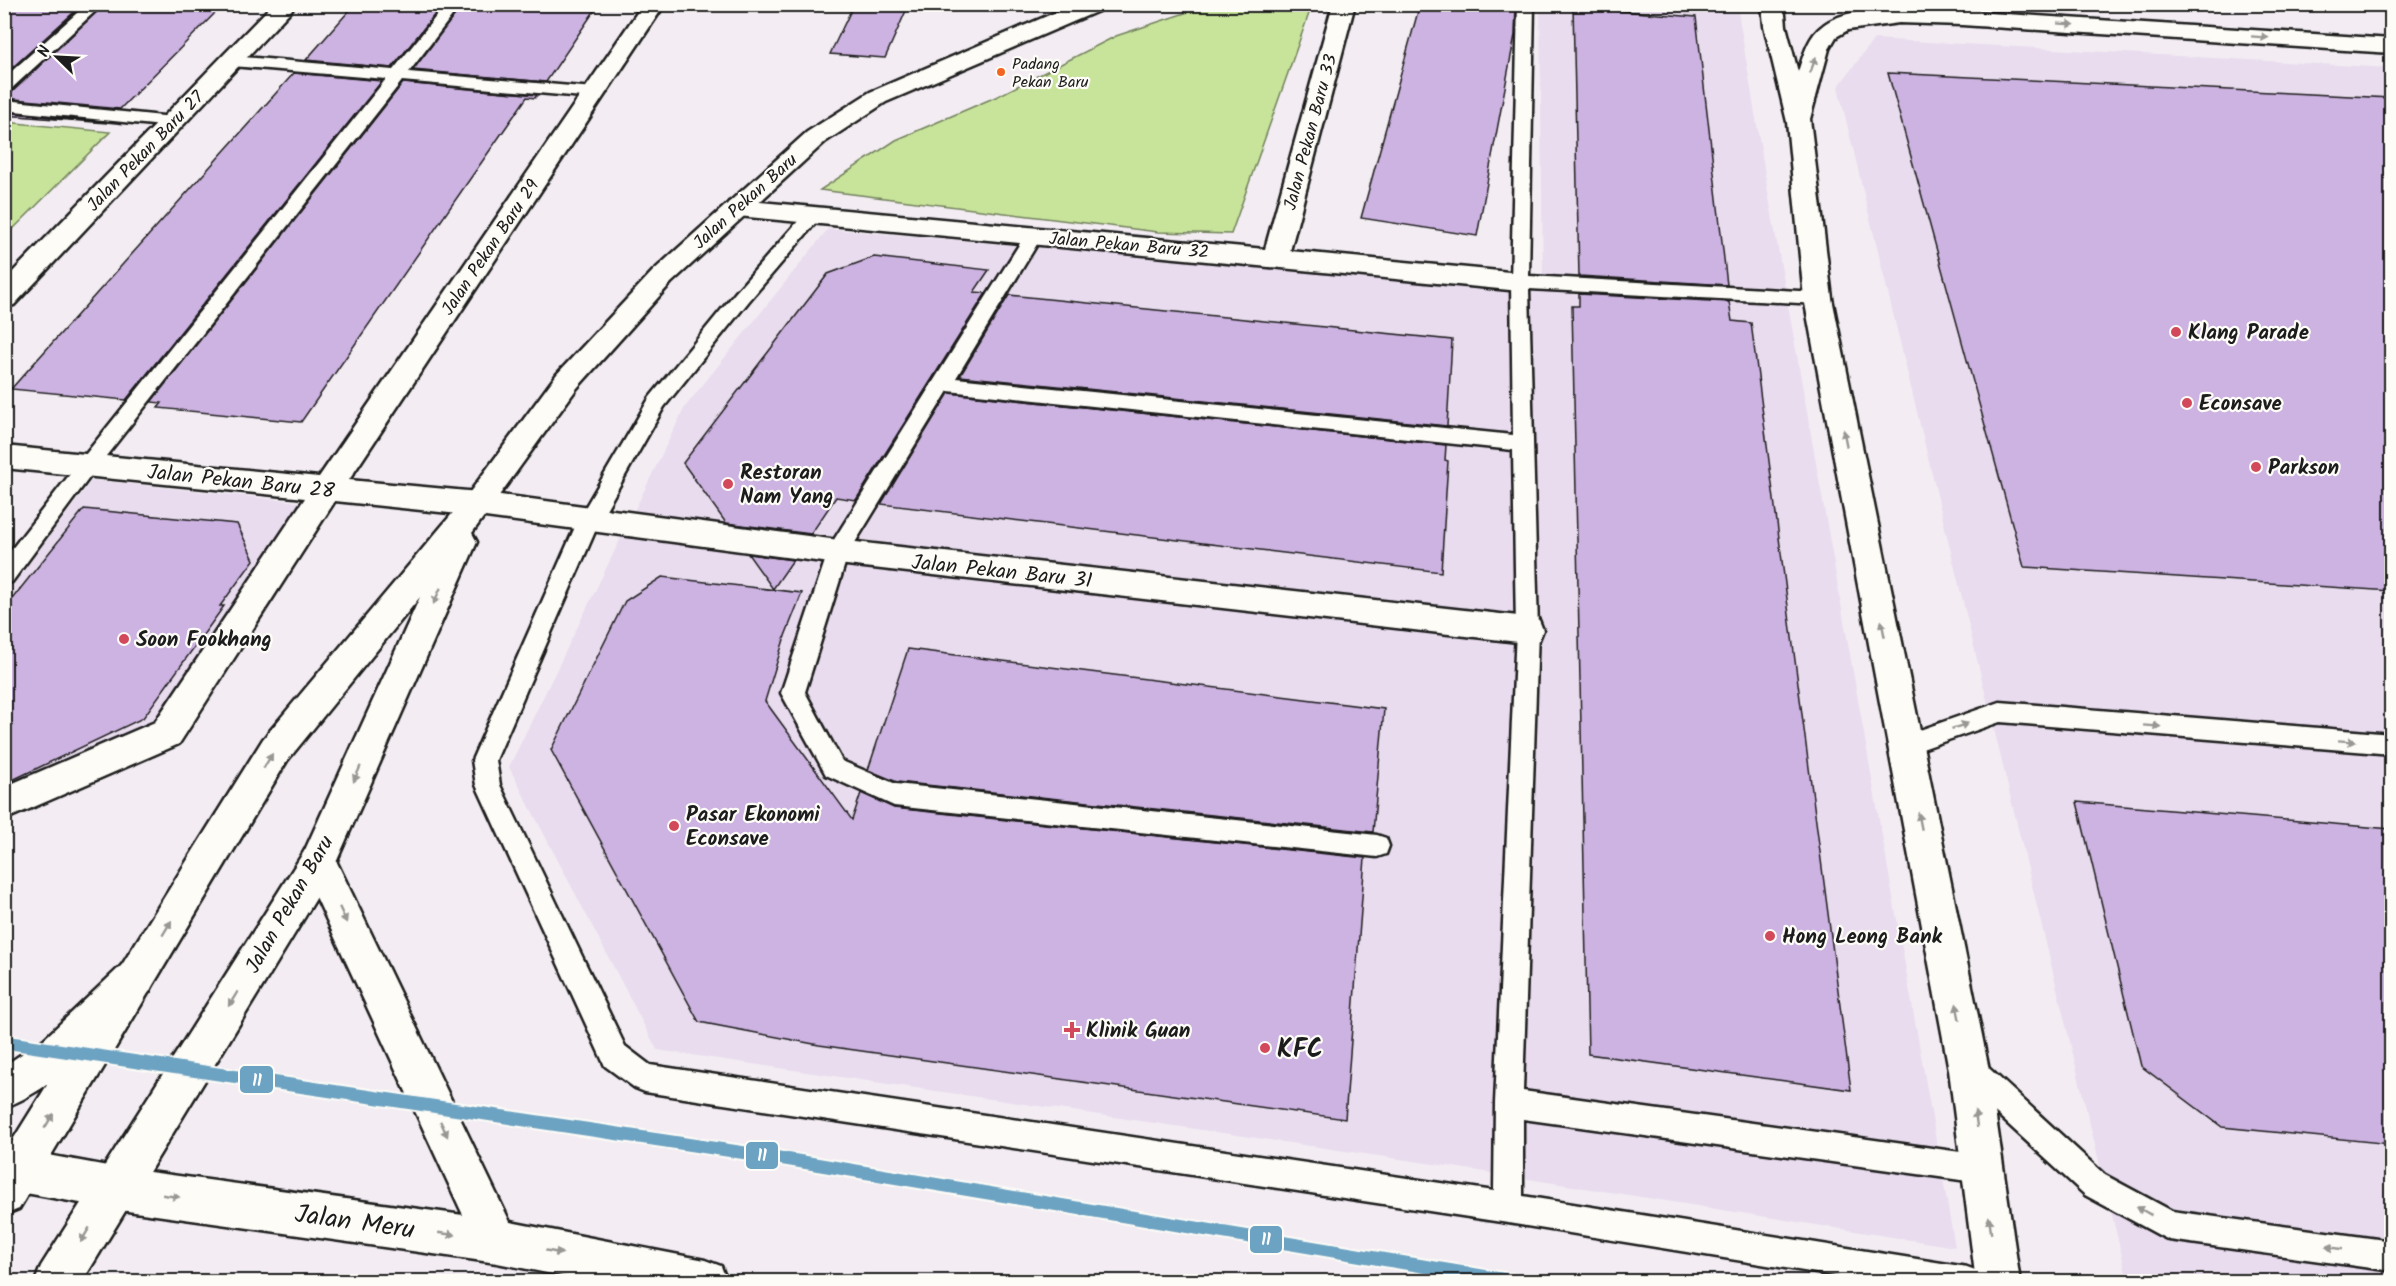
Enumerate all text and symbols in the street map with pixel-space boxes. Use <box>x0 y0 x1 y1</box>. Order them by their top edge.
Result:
one-way arrow <box>2056 20 2075 29</box>
north arrow <box>27 27 87 87</box>
one-way arrow <box>2251 32 2270 42</box>
text: N <box>31 42 58 61</box>
street label: Jalan Pekan Baru 33 <box>1277 51 1346 214</box>
place label: Padang Pekan Baru <box>1012 52 1089 95</box>
one-way arrow <box>1808 56 1818 74</box>
marker: Padang Pekan Baru <box>995 66 1007 78</box>
street label: Jalan Pekan Baru 27 <box>81 84 212 219</box>
street label: Jalan Pekan Baru <box>687 147 805 257</box>
street label: Jalan Pekan Baru 29 <box>435 174 548 322</box>
street label: Jalan Pekan Baru 32 <box>1048 225 1210 268</box>
place label: Klang Parade <box>2188 317 2309 350</box>
marker: Klang Parade <box>2169 325 2183 339</box>
place label: Econsave <box>2199 388 2282 421</box>
marker: Econsave <box>2180 396 2194 410</box>
one-way arrow <box>1840 428 1849 447</box>
place label: Parkson <box>2268 452 2339 485</box>
street label: Jalan Pekan Baru 28 <box>146 456 336 509</box>
place label: Restoran Nam Yang <box>740 457 833 514</box>
marker: Parkson <box>2249 460 2263 474</box>
marker: Restoran Nam Yang <box>721 477 735 491</box>
street label: Jalan Pekan Baru 31 <box>910 547 1094 598</box>
one-way arrow <box>431 587 441 605</box>
one-way arrow <box>1878 620 1887 639</box>
place label: Soon Fookhang <box>136 624 272 657</box>
marker: Soon Fookhang <box>117 632 131 646</box>
one-way arrow <box>1951 720 1969 730</box>
one-way arrow <box>2143 722 2162 731</box>
one-way arrow <box>2337 736 2356 746</box>
one-way arrow <box>263 753 274 769</box>
one-way arrow <box>352 765 361 783</box>
place label: Pasar Ekonomi Econsave <box>686 799 820 856</box>
one-way arrow <box>1915 811 1924 830</box>
marker: Pasar Ekonomi Econsave <box>667 819 681 833</box>
street label: Jalan Pekan Baru <box>237 829 343 980</box>
one-way arrow <box>338 906 347 923</box>
one-way arrow <box>161 920 172 936</box>
place label: Hong Leong Bank <box>1782 921 1943 954</box>
marker: Hong Leong Bank <box>1763 929 1777 943</box>
one-way arrow <box>227 991 238 1008</box>
one-way arrow <box>1953 1002 1962 1021</box>
place label: Klinik Guan <box>1086 1015 1190 1048</box>
marker: Klinik Guan <box>1063 1021 1081 1039</box>
place label: KFC <box>1277 1029 1323 1071</box>
marker: KFC <box>1258 1041 1272 1055</box>
line badge: 11 <box>239 1065 274 1094</box>
text: 11 <box>252 1069 262 1094</box>
one-way arrow <box>1971 1110 1980 1129</box>
one-way arrow <box>44 1113 55 1129</box>
one-way arrow <box>439 1120 449 1138</box>
line badge: 11 <box>745 1141 779 1170</box>
text: 11 <box>757 1144 767 1169</box>
one-way arrow <box>162 1191 181 1200</box>
street label: Jalan Meru <box>292 1194 418 1252</box>
one-way arrow <box>2135 1206 2152 1216</box>
one-way arrow <box>1986 1216 1995 1235</box>
line badge: 11 <box>1249 1225 1283 1254</box>
one-way arrow <box>79 1227 90 1243</box>
text: 11 <box>1261 1228 1271 1253</box>
one-way arrow <box>438 1230 457 1239</box>
one-way arrow <box>2324 1244 2343 1253</box>
one-way arrow <box>545 1248 564 1257</box>

